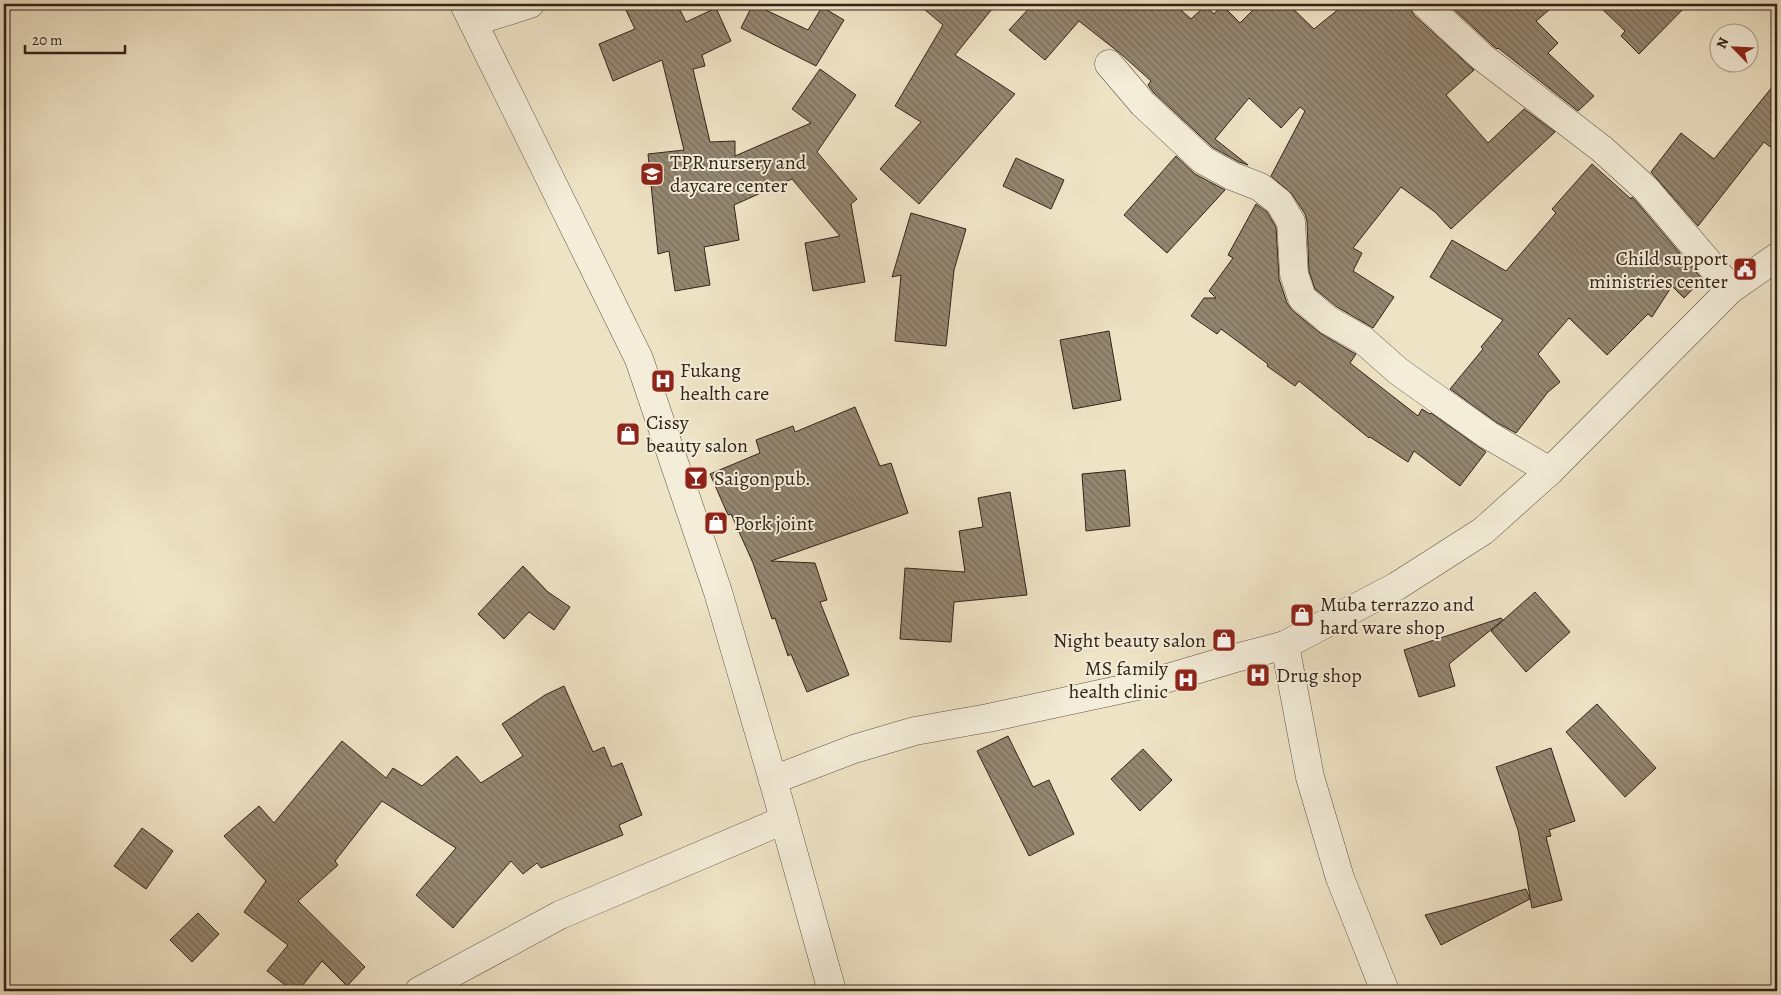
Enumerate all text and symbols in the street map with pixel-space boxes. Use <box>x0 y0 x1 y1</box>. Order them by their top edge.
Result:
scale bar <box>25 22 125 54</box>
north arrow <box>1708 22 1758 72</box>
text: 20 m <box>32 30 63 50</box>
text: N <box>1712 34 1733 51</box>
place label: TPR nursery and daycare center <box>670 149 807 199</box>
school or university icon: TPR nursery and daycare center <box>639 161 665 187</box>
place label: Child support ministries center <box>1589 245 1728 295</box>
public building icon: Child support ministries center <box>1732 256 1758 282</box>
place label: Fukang health care <box>680 357 769 407</box>
hospital icon: Fukang health care <box>650 368 676 394</box>
place label: Cissy beauty salon <box>646 409 748 459</box>
shop icon: Cissy beauty salon <box>615 421 641 447</box>
bar icon: Saigon pub. <box>683 465 709 491</box>
place label: Saigon pub. <box>714 465 811 492</box>
shop icon: Pork joint <box>703 510 729 536</box>
place label: Pork joint <box>734 510 814 537</box>
place label: Muba terrazzo and hard ware shop <box>1320 591 1474 641</box>
shop icon: Muba terrazzo and hard ware shop <box>1289 602 1315 628</box>
place label: Night beauty salon <box>1053 627 1206 654</box>
shop icon: Night beauty salon <box>1211 627 1237 653</box>
place label: MS family health clinic <box>1069 655 1169 705</box>
hospital icon: Drug shop <box>1245 662 1271 688</box>
place label: Drug shop <box>1276 662 1362 689</box>
hospital icon: MS family health clinic <box>1173 667 1199 693</box>

